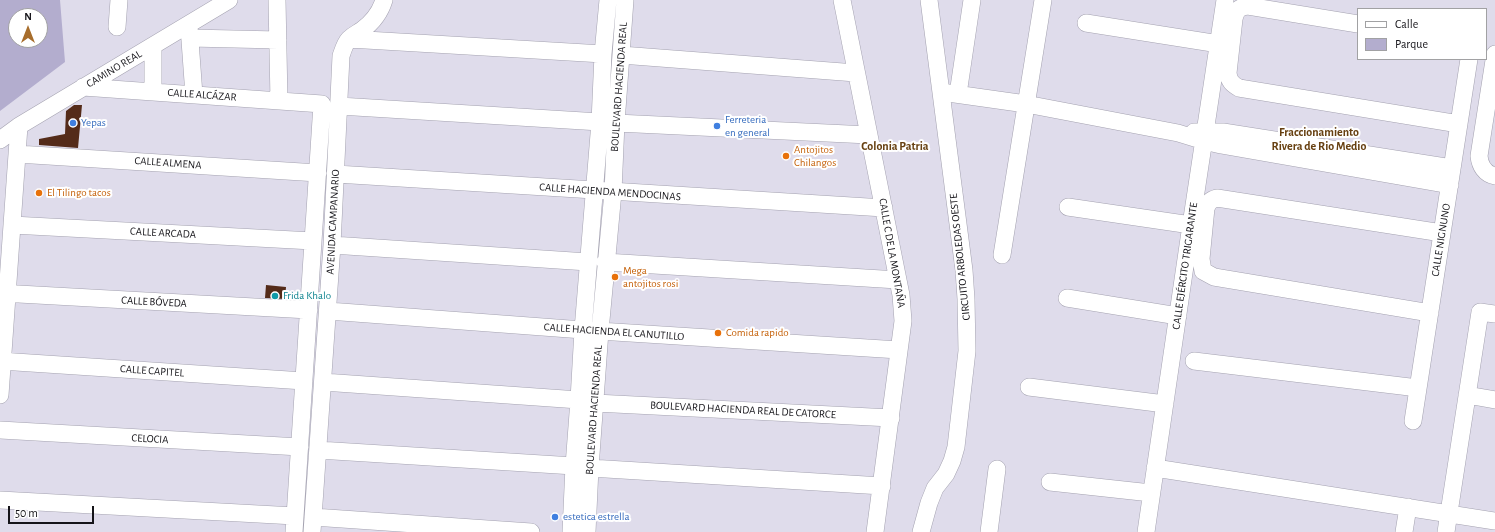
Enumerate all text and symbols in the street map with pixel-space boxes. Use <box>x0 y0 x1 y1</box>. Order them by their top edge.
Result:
north arrow <box>8 8 48 48</box>
legend <box>1357 8 1487 60</box>
text: N <box>24 11 32 22</box>
text: Calle <box>1395 18 1418 30</box>
street label: BOULEVARD HACIENDA REAL <box>608 22 630 152</box>
text: Parque <box>1395 38 1428 50</box>
street label: CAMINO REAL <box>84 47 144 91</box>
street label: CALLE ALCÁZAR <box>167 86 237 104</box>
place label: Ferreteria en general <box>725 113 770 139</box>
place label: Yepas <box>81 116 106 130</box>
marker: Yepas <box>68 118 78 128</box>
marker: Ferreteria en general <box>712 121 722 131</box>
district label: Fraccionamiento Rivera de Rio Medio <box>1272 125 1366 153</box>
district label: Colonia Patria <box>861 139 929 153</box>
place label: Antojitos Chilangos <box>794 143 836 169</box>
marker: Antojitos Chilangos <box>781 151 791 161</box>
street label: CALLE ALMENA <box>134 154 202 172</box>
street label: AVENIDA CAMPANARIO <box>324 169 342 275</box>
street label: CALLE HACIENDA MENDOCINAS <box>539 180 681 204</box>
place label: El Tilingo tacos <box>47 186 111 200</box>
marker: El Tilingo tacos <box>34 188 44 198</box>
street label: CIRCUITO ARBOLEDAS OESTE <box>947 193 973 321</box>
street label: CALLE C DE LA MONTAÑA <box>876 197 908 309</box>
street label: CALLE EJÉRCITO TRIGARANTE <box>1170 202 1200 330</box>
street label: CALLE NIGNUNO <box>1429 202 1453 278</box>
street label: CALLE ARCADA <box>130 225 196 241</box>
place label: Mega antojitos rosi <box>623 264 678 290</box>
marker: Mega antojitos rosi <box>610 272 620 282</box>
place label: Frida Khalo <box>283 289 331 303</box>
marker: Frida Khalo <box>270 291 280 301</box>
street label: CALLE BÓVEDA <box>121 294 187 310</box>
street label: CALLE HACIENDA EL CANUTILLO <box>543 321 685 343</box>
place label: Comida rapido <box>726 326 789 340</box>
marker: Comida rapido <box>713 328 723 338</box>
street label: BOULEVARD HACIENDA REAL <box>583 345 605 475</box>
street label: CALLE CAPITEL <box>120 362 184 380</box>
street label: BOULEVARD HACIENDA REAL DE CATORCE <box>650 399 836 421</box>
street label: CELOCIA <box>131 431 169 447</box>
scale bar <box>10 498 96 524</box>
text: 50 m <box>15 507 38 519</box>
place label: estetica estrella <box>563 510 630 524</box>
marker: estetica estrella <box>550 512 560 522</box>

